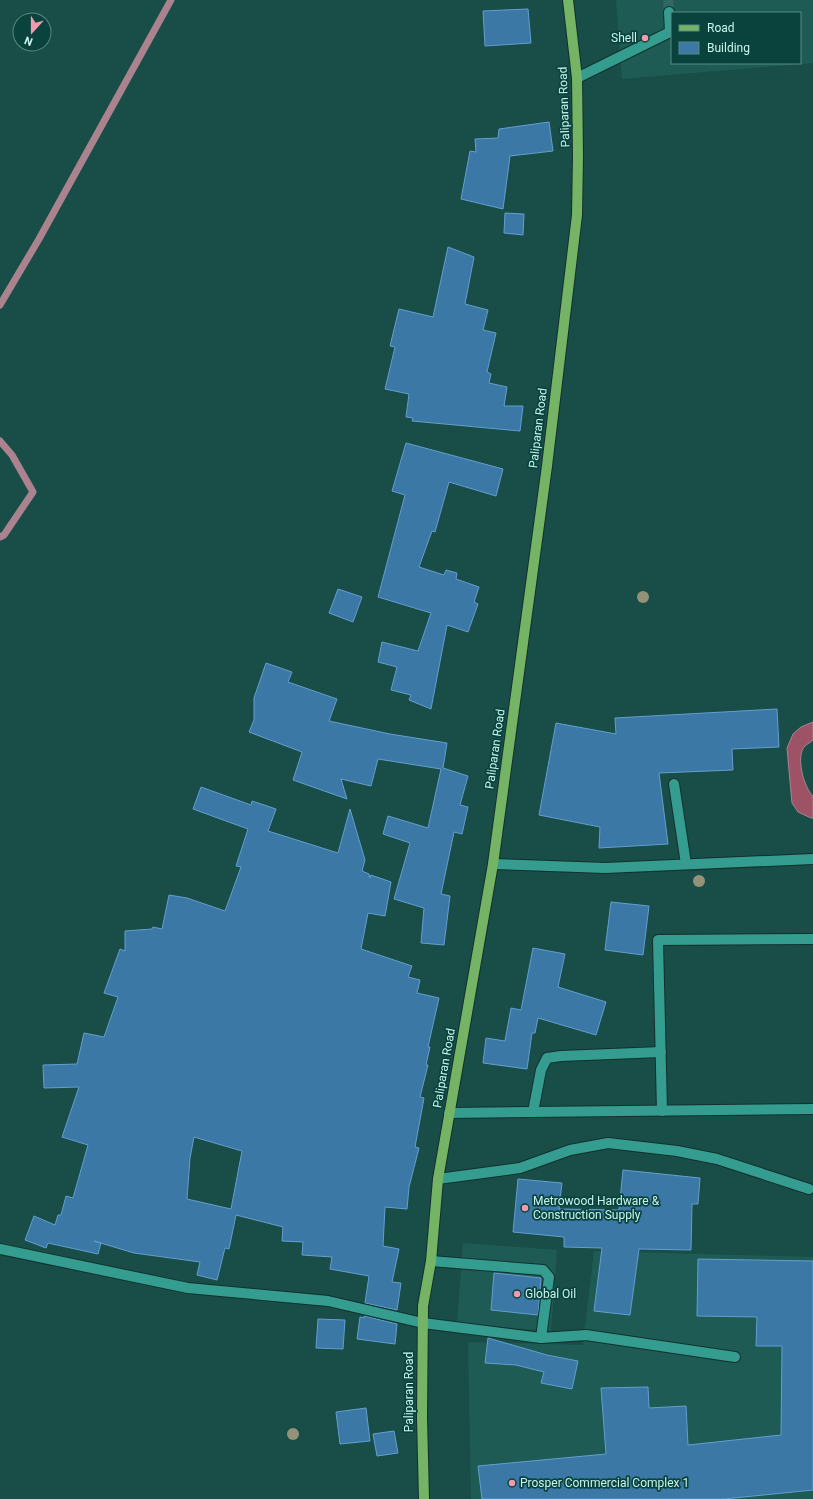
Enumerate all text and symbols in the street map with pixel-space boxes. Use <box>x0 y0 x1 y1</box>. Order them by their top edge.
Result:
north arrow <box>12 12 52 52</box>
legend <box>671 12 801 64</box>
text: Road <box>707 21 735 35</box>
place label: Shell <box>611 31 637 45</box>
text: N <box>22 33 35 48</box>
marker: Shell <box>640 33 650 43</box>
text: Building <box>707 41 750 55</box>
street label: Paliparan Road <box>556 66 572 148</box>
street label: Paliparan Road <box>526 387 550 469</box>
street label: Paliparan Road <box>482 708 508 790</box>
street label: Paliparan Road <box>430 1027 458 1109</box>
place label: Metrowood Hardware & Construction Supply <box>533 1194 660 1222</box>
marker: Metrowood Hardware & Construction Supply <box>520 1203 530 1213</box>
place label: Global Oil <box>525 1287 576 1301</box>
marker: Global Oil <box>512 1289 522 1299</box>
street label: Paliparan Road <box>402 1352 416 1432</box>
place label: Prosper Commercial Complex 1 <box>520 1476 689 1490</box>
marker: Prosper Commercial Complex 1 <box>507 1478 517 1488</box>

